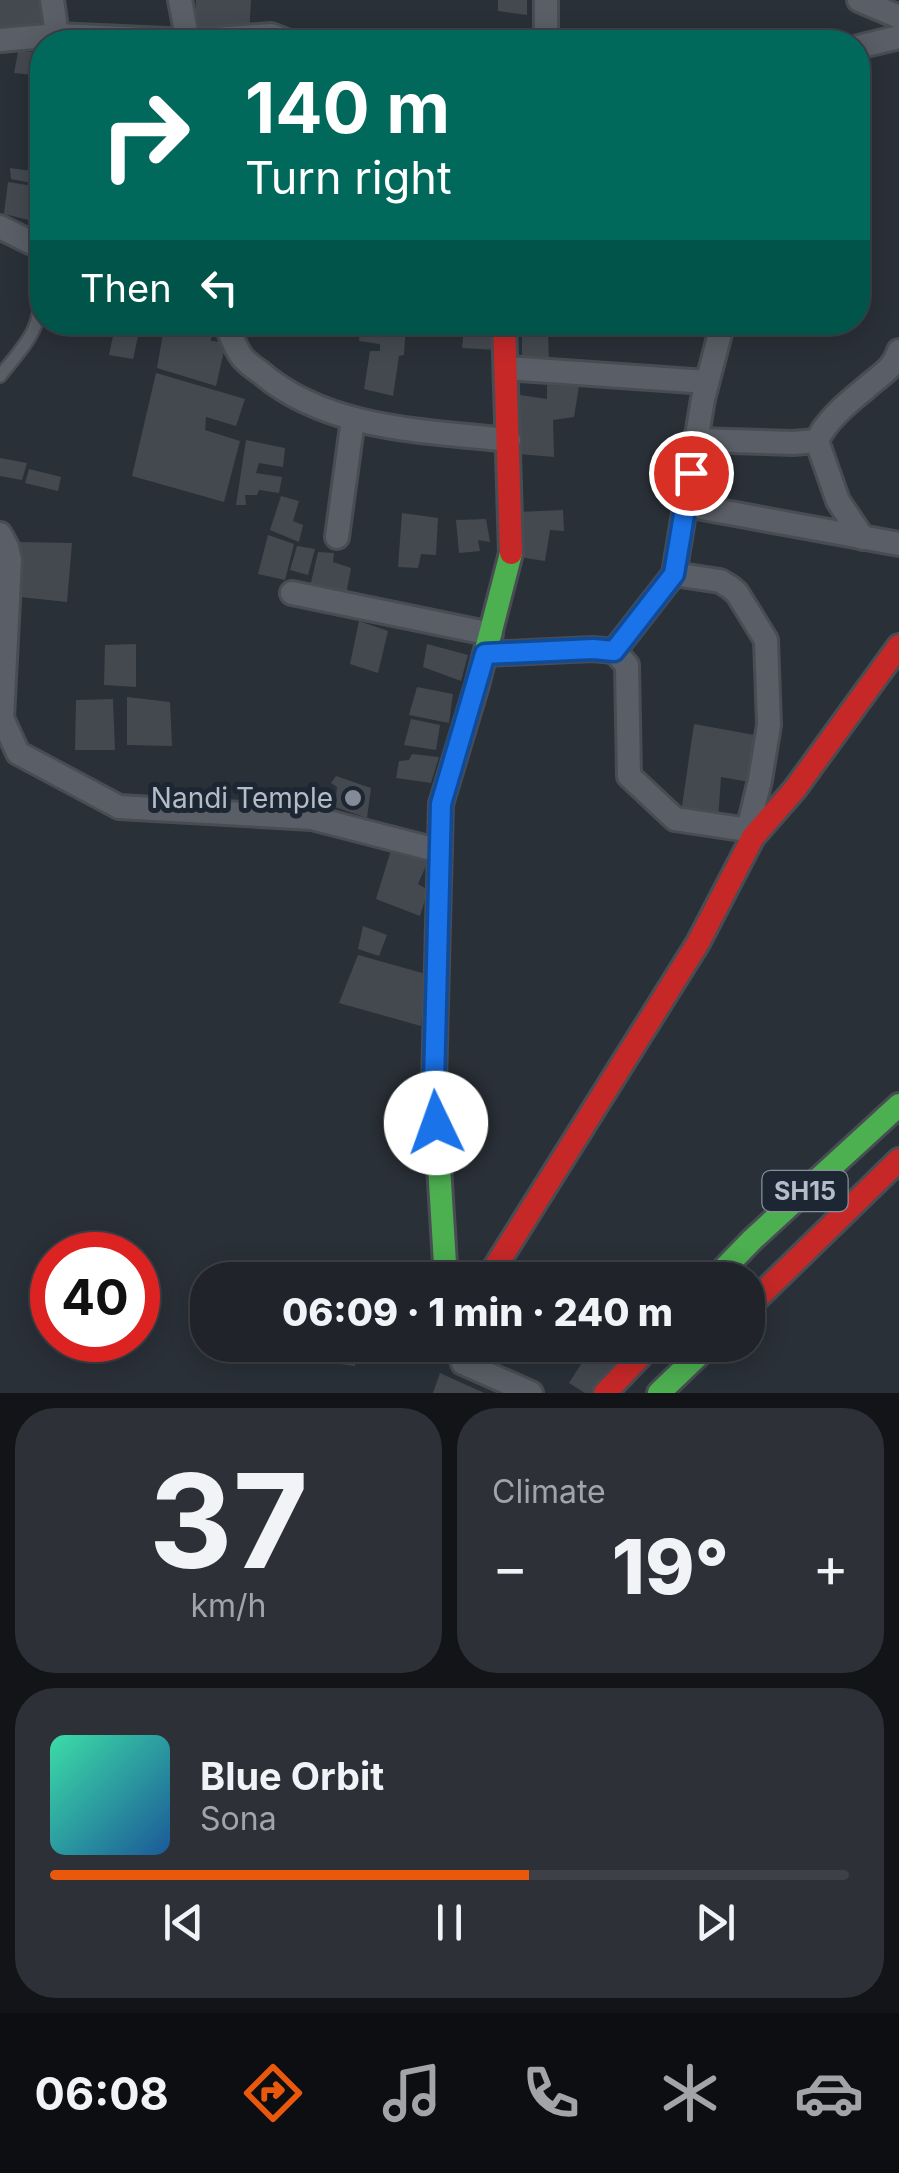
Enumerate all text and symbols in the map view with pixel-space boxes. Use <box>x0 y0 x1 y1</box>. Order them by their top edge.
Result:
text: 140 m <box>245 65 450 150</box>
icon: right <box>80 70 210 200</box>
text: Turn right <box>245 150 452 205</box>
icon: left <box>192 260 247 315</box>
text: Then <box>80 265 172 311</box>
pin <box>649 431 734 516</box>
icon: arrive <box>664 446 719 501</box>
place label: Nandi Temple <box>151 781 333 815</box>
marker: Nandi Temple <box>342 787 364 809</box>
position arrow <box>384 1071 488 1175</box>
road number: SH15 <box>762 1171 848 1211</box>
speed limit sign: 40 <box>30 1232 160 1362</box>
text: 06:09 · 1 min · 240 m <box>282 1289 673 1335</box>
text: 37 <box>149 1442 308 1599</box>
text: Climate <box>492 1472 606 1511</box>
text: 19° <box>612 1521 729 1612</box>
text: − <box>492 1534 528 1600</box>
text: + <box>813 1534 849 1600</box>
text: km/h <box>190 1586 267 1625</box>
text: Blue Orbit <box>200 1753 384 1799</box>
text: Sona <box>200 1799 277 1838</box>
icon: previous <box>156 1895 211 1950</box>
icon: pause <box>422 1895 477 1950</box>
icon: next <box>688 1895 743 1950</box>
icon: directions <box>238 2058 308 2128</box>
icon: music <box>377 2058 447 2128</box>
icon: phone <box>516 2058 586 2128</box>
icon: climate <box>655 2058 725 2128</box>
icon: car <box>794 2058 864 2128</box>
text: 06:08 <box>35 2066 169 2121</box>

